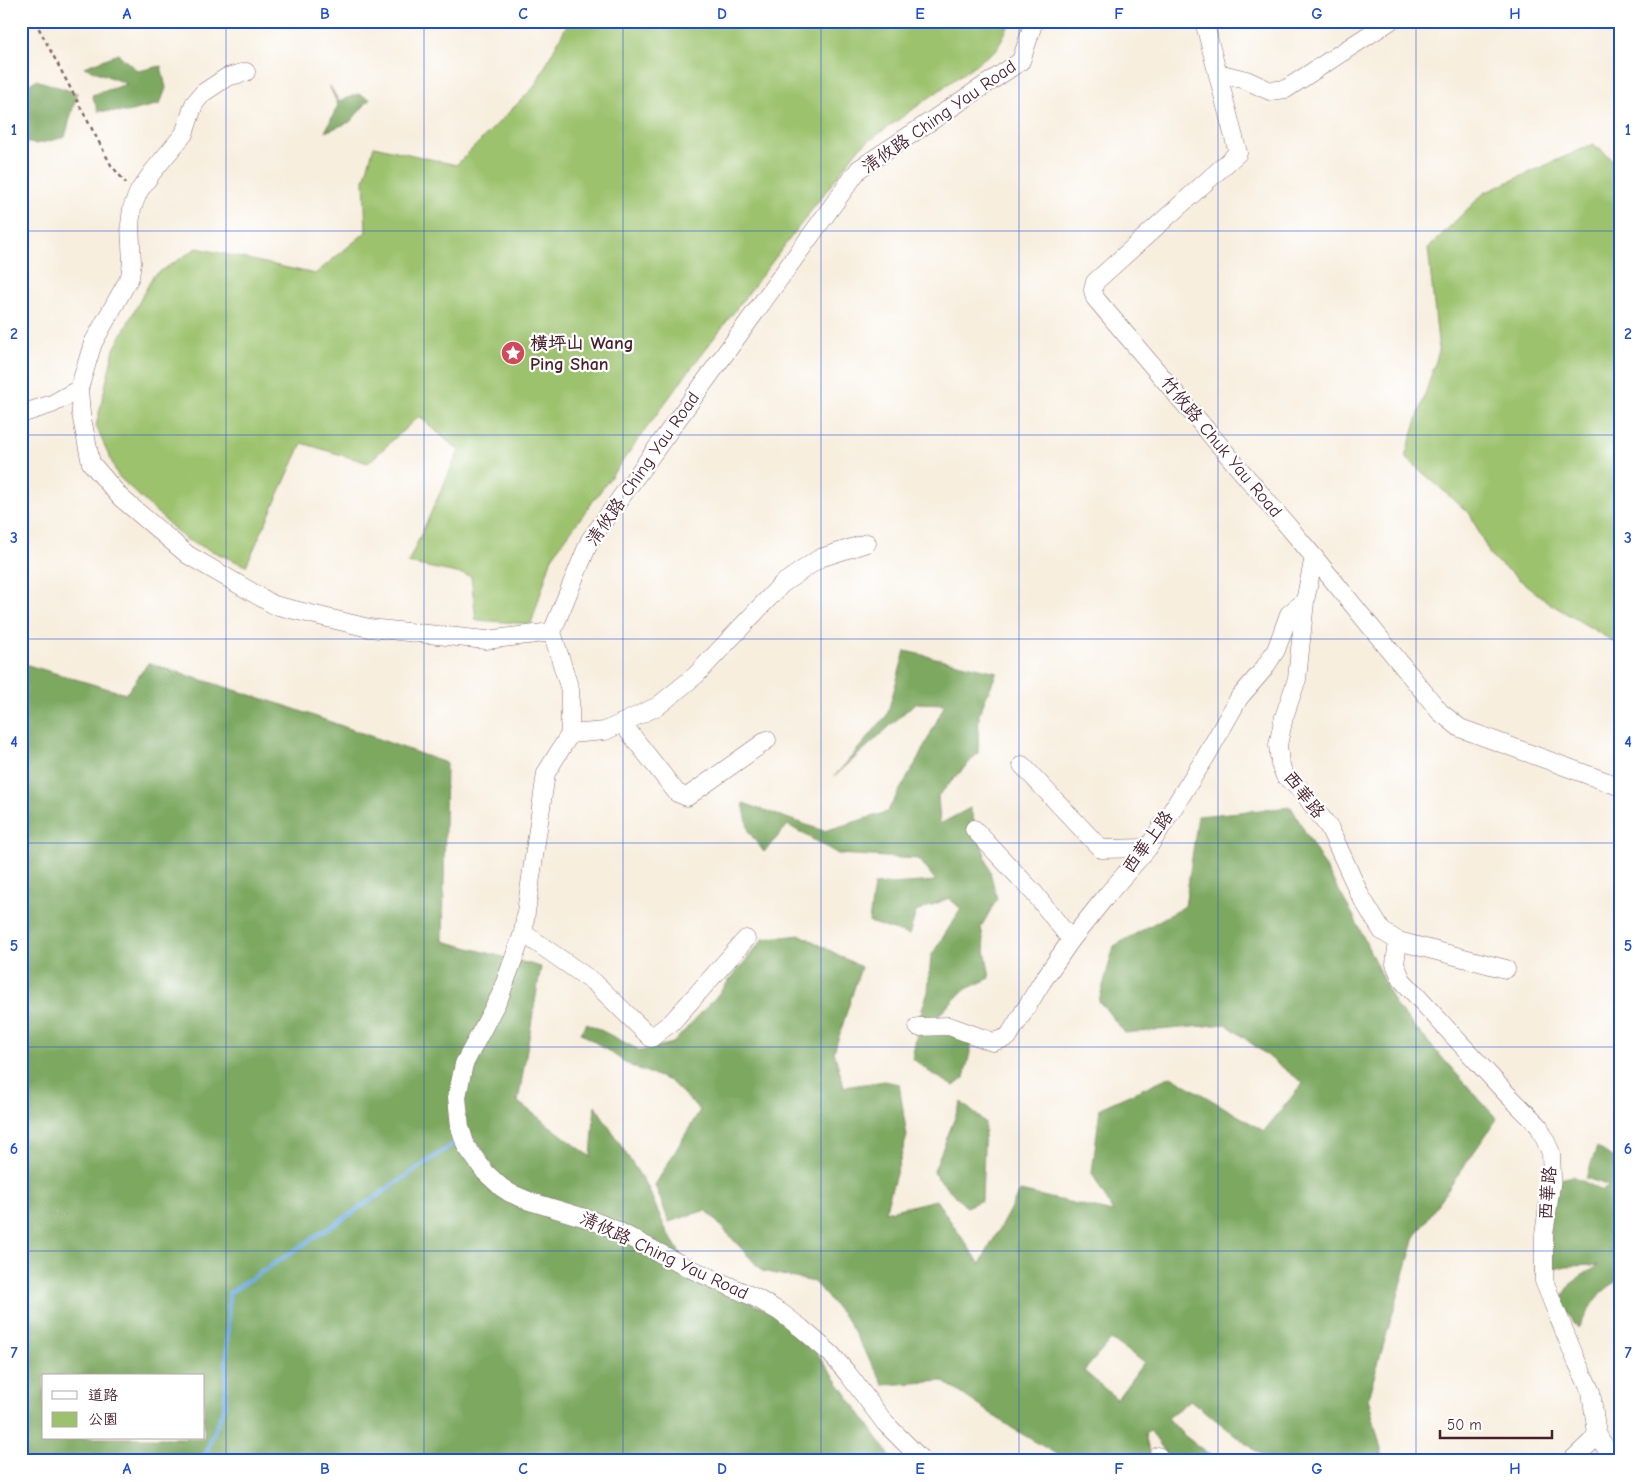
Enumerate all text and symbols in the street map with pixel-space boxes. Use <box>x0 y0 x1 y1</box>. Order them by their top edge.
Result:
text: A <box>123 5 132 23</box>
text: B <box>320 5 330 23</box>
text: C <box>518 5 528 23</box>
text: D <box>717 5 727 23</box>
text: E <box>915 5 925 23</box>
text: F <box>1114 5 1124 23</box>
text: G <box>1311 5 1323 23</box>
text: H <box>1509 5 1521 23</box>
street label: 清攸路 Ching Yau Road <box>858 56 1020 178</box>
text: 1 <box>11 121 17 139</box>
text: 1 <box>1625 121 1631 139</box>
text: 2 <box>10 325 18 343</box>
text: 2 <box>1624 325 1632 343</box>
place label: 橫坪山 Wang Ping Shan <box>530 333 634 375</box>
place icon: 橫坪山 Wang Ping Shan <box>500 340 526 366</box>
street label: 竹攸路 Chuk Yau Road <box>1156 372 1286 522</box>
street label: 清攸路 Ching Yau Road <box>582 388 704 550</box>
text: 3 <box>10 529 18 547</box>
text: 3 <box>1624 529 1632 547</box>
text: 4 <box>10 733 18 751</box>
text: 4 <box>1624 733 1632 751</box>
street label: 西華路 <box>1279 767 1329 823</box>
street label: 西華上路 <box>1118 807 1178 877</box>
text: 5 <box>10 937 18 955</box>
text: 5 <box>1624 937 1632 955</box>
text: 6 <box>10 1140 18 1158</box>
text: 6 <box>1624 1140 1632 1158</box>
street label: 西華路 <box>1535 1165 1561 1221</box>
street label: 清攸路 Ching Yau Road <box>577 1208 751 1304</box>
text: 7 <box>10 1344 18 1362</box>
text: 7 <box>1624 1344 1632 1362</box>
legend <box>42 1374 205 1440</box>
text: 道路 <box>88 1386 118 1404</box>
scale bar <box>1440 1407 1552 1439</box>
text: 公園 <box>88 1410 118 1428</box>
text: 50 m <box>1447 1416 1482 1434</box>
text: A <box>123 1460 132 1478</box>
text: B <box>320 1460 330 1478</box>
text: C <box>518 1460 528 1478</box>
text: D <box>717 1460 727 1478</box>
text: E <box>915 1460 925 1478</box>
text: F <box>1114 1460 1124 1478</box>
text: G <box>1311 1460 1323 1478</box>
text: H <box>1509 1460 1521 1478</box>

